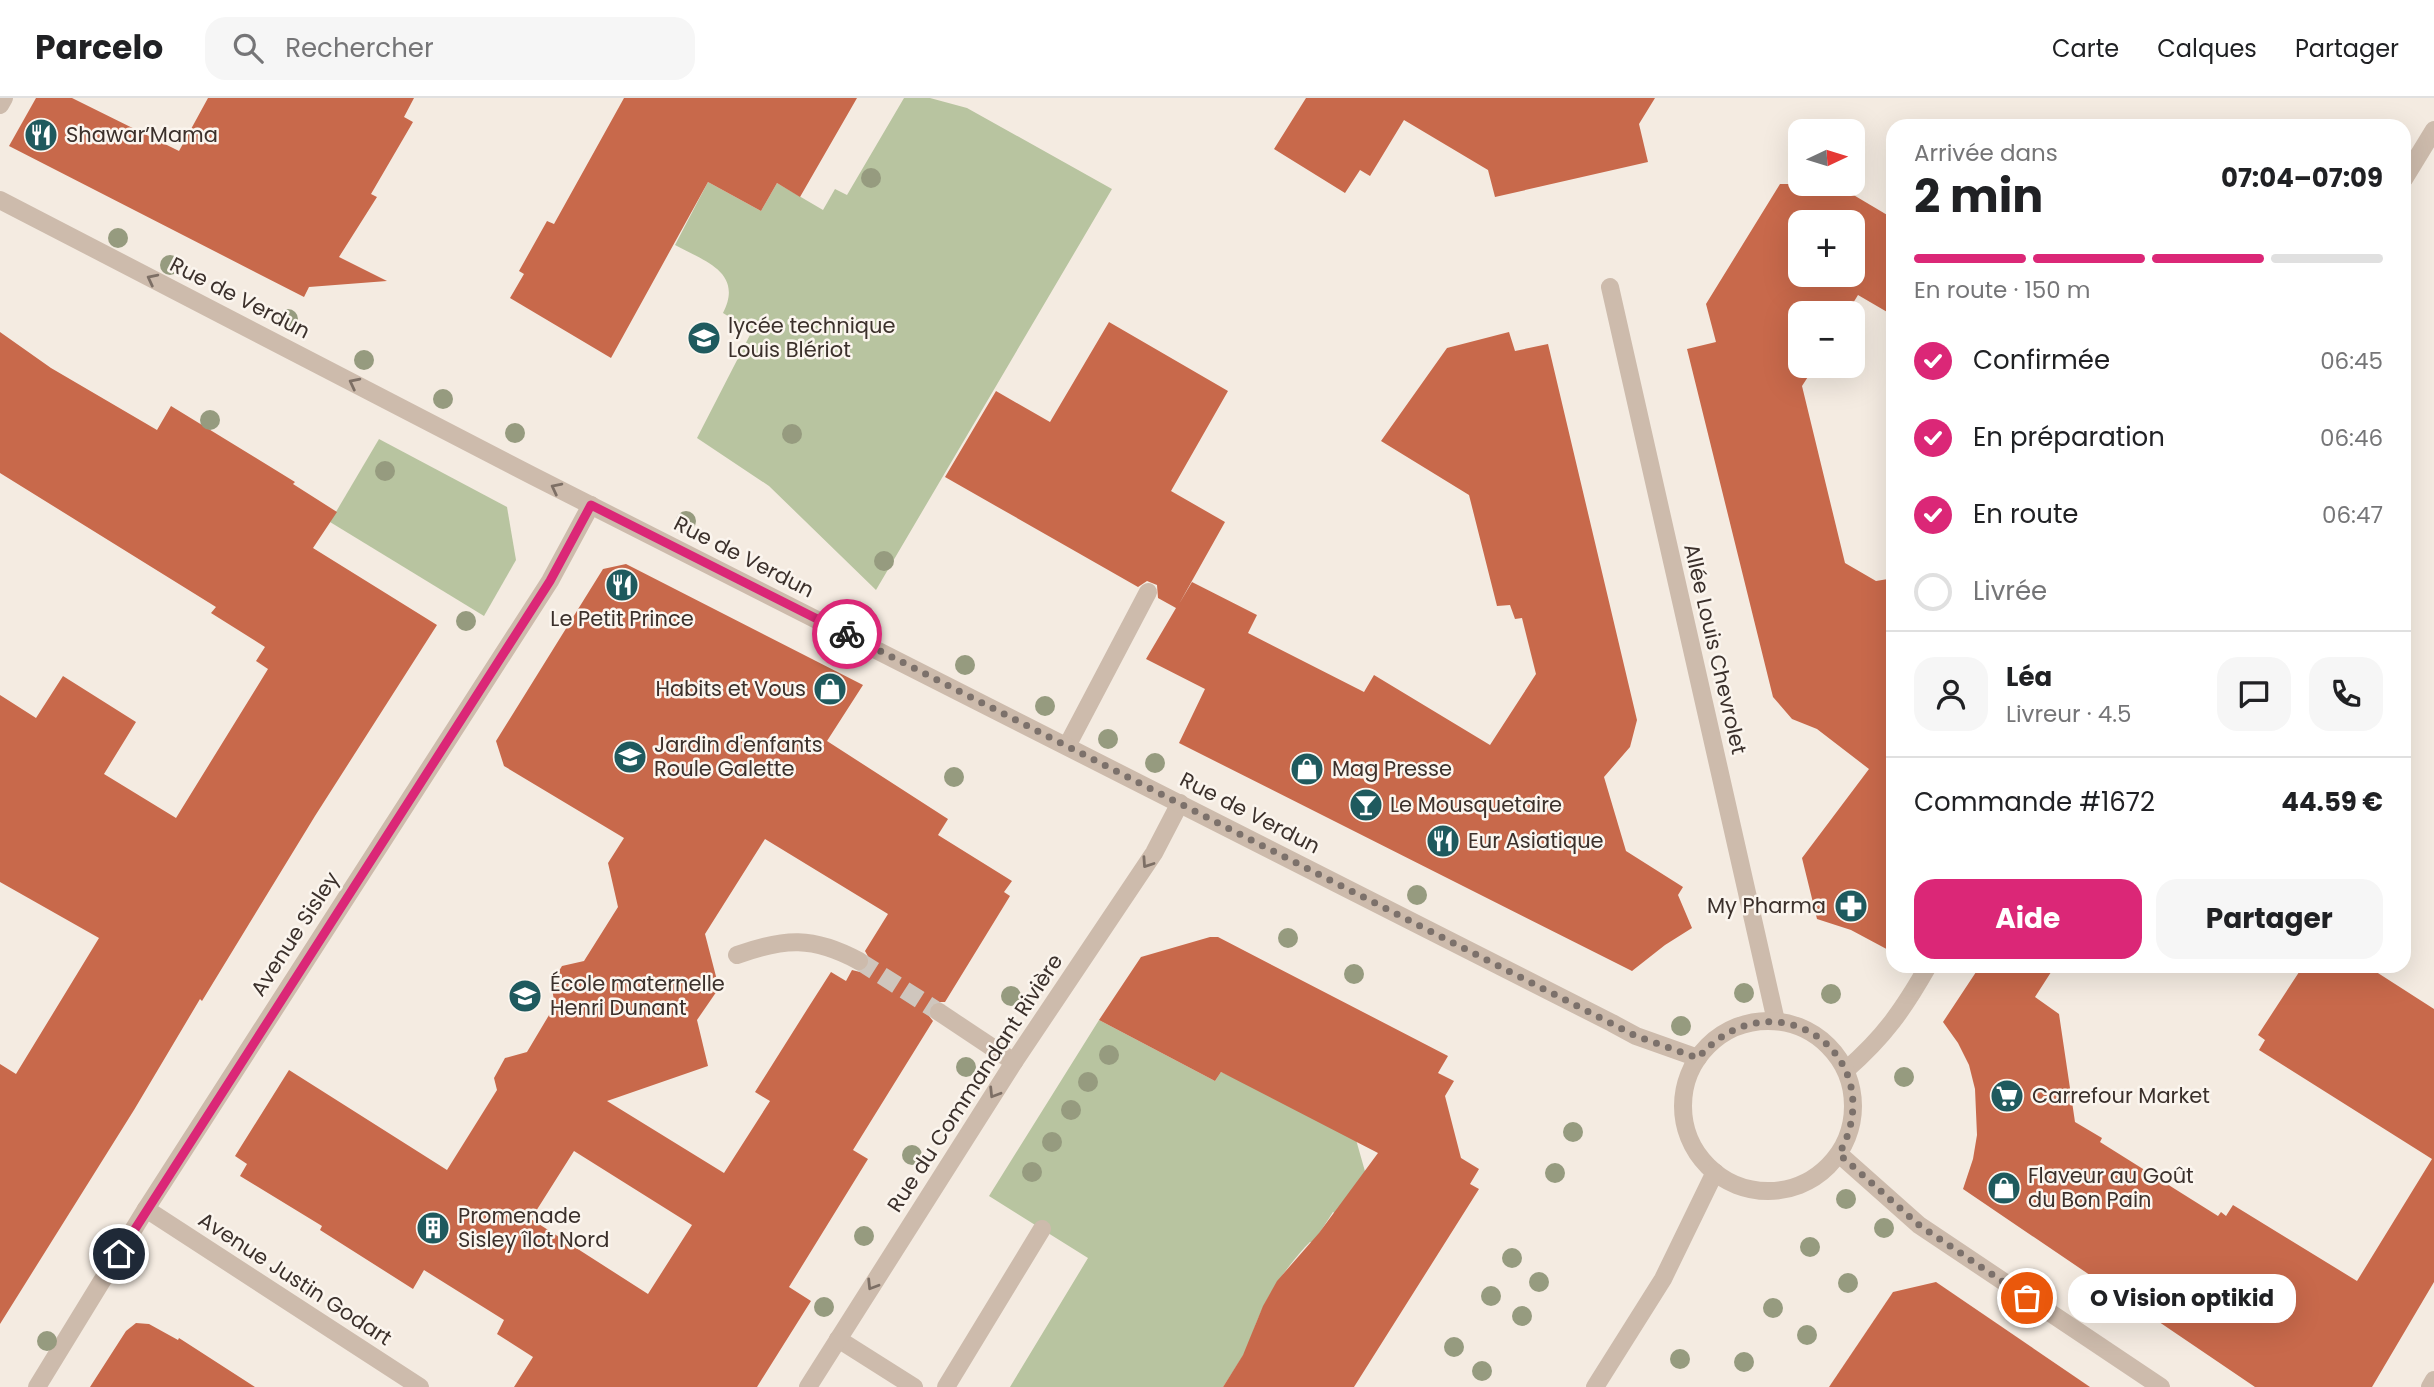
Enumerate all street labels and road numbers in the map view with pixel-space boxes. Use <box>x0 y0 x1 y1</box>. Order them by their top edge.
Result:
street label: Rue de Verdun <box>165 250 315 345</box>
street label: Rue de Verdun <box>669 509 819 604</box>
street label: Allée Louis Chevrolet <box>1677 541 1754 757</box>
street label: Rue de Verdun <box>1175 765 1325 860</box>
street label: Avenue Sisley <box>243 866 346 1002</box>
street label: Rue du Commandant Rivière <box>880 948 1069 1217</box>
street label: Avenue Justin Godart <box>193 1205 398 1352</box>

